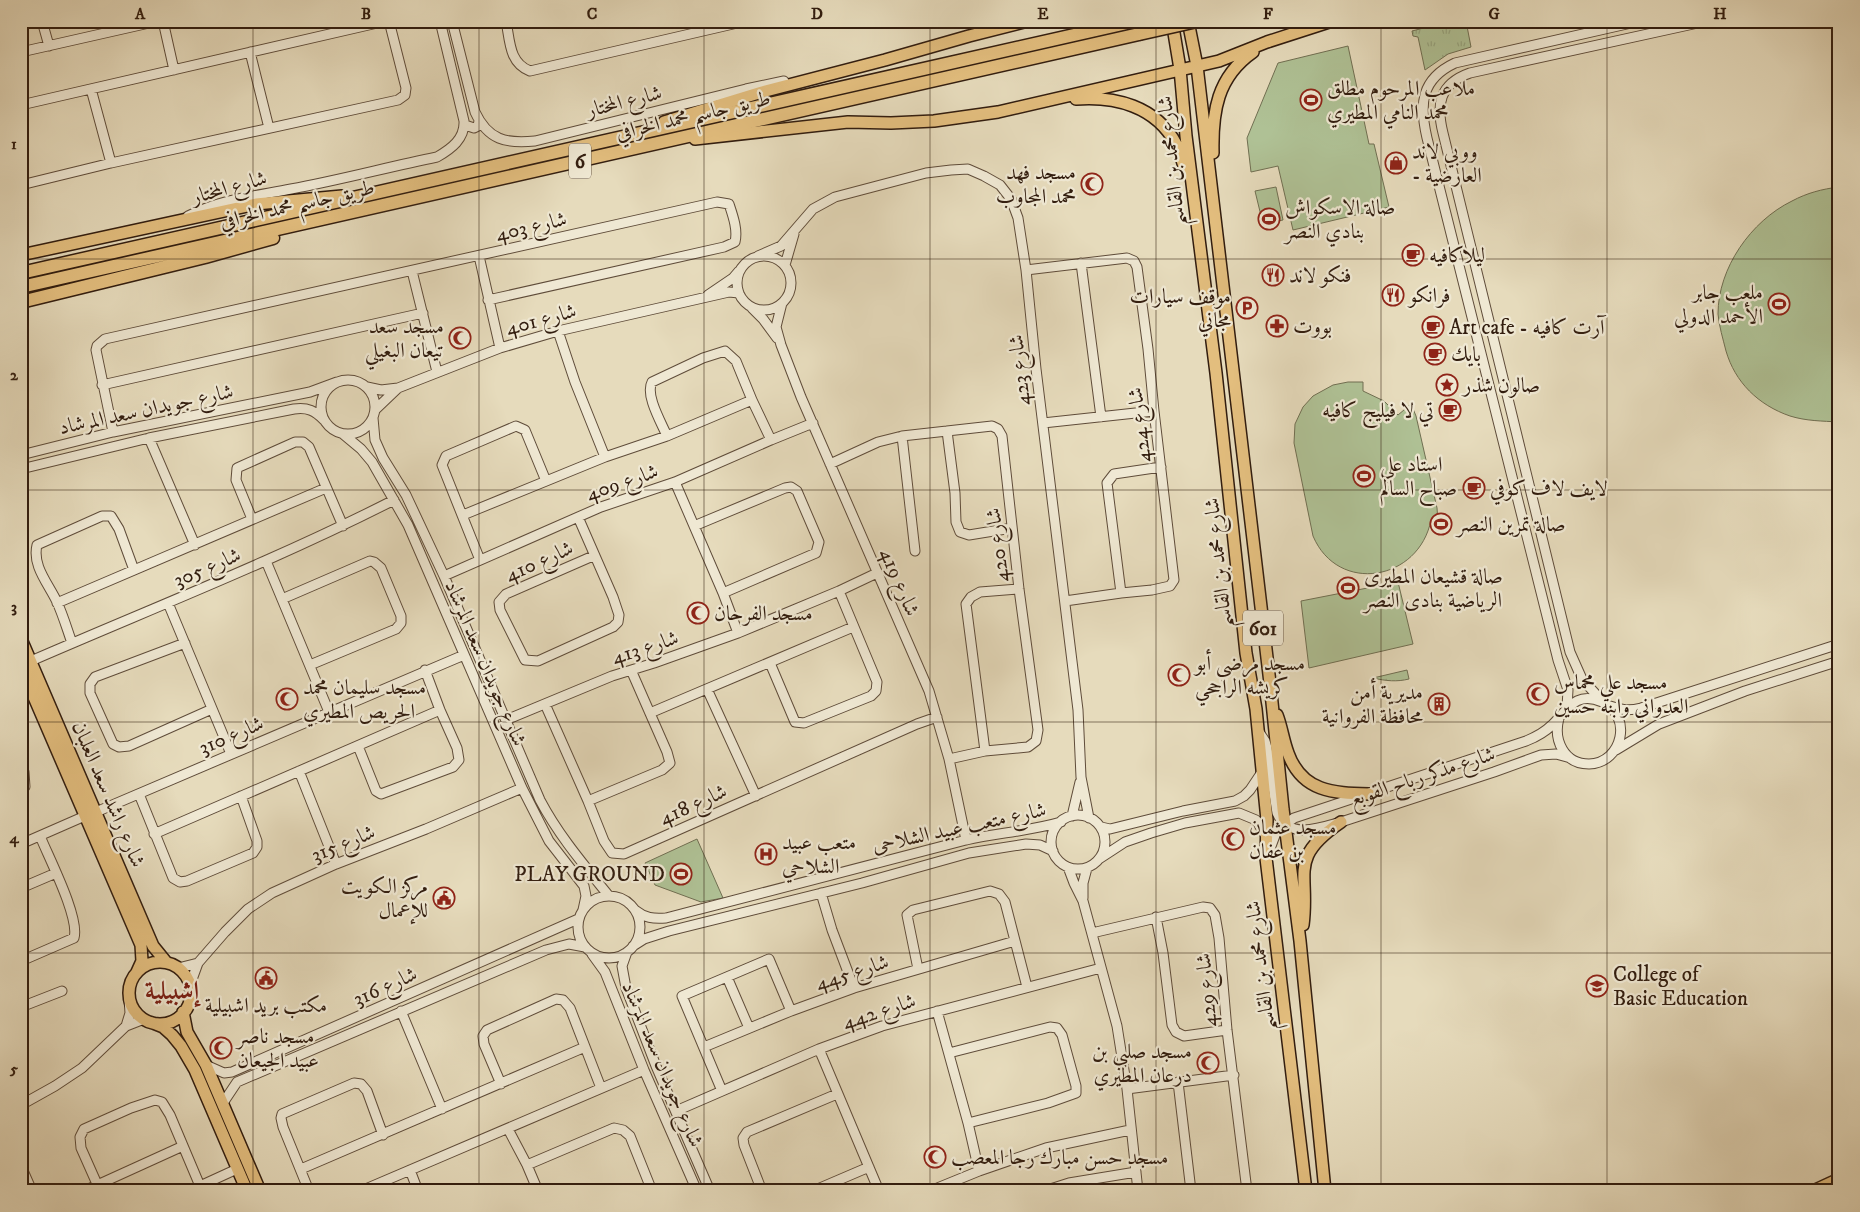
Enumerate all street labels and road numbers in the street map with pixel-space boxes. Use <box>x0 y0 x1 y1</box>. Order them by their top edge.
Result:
street label: شارع المختار <box>582 80 666 128</box>
street label: طريق جاسم محمد الخرافي <box>613 86 775 153</box>
street label: شارع محمد بن القاسم <box>1152 94 1199 227</box>
road number: 6 <box>569 144 591 178</box>
street label: شارع المختار <box>187 165 271 215</box>
street label: طريق جاسم محمد الخرافي <box>217 175 379 242</box>
street label: شارع 403 <box>493 206 570 252</box>
street label: شارع 401 <box>503 298 580 346</box>
street label: شارع 423 <box>1003 333 1041 407</box>
street label: شارع جويدان سعد المرشاد <box>57 379 237 445</box>
street label: شارع 424 <box>1122 385 1161 464</box>
street label: شارع 409 <box>583 458 663 511</box>
street label: شارع محمد بن القاسم <box>1199 496 1246 629</box>
street label: شارع 420 <box>981 506 1019 584</box>
street label: شارع 410 <box>501 535 579 592</box>
street label: شارع 305 <box>170 542 247 597</box>
street label: شارع 419 <box>870 545 925 622</box>
street label: شارع جويدان سعد المرشاد <box>435 576 532 752</box>
road number: 601 <box>1243 610 1283 646</box>
street label: شارع 413 <box>609 625 683 675</box>
street label: شارع 310 <box>195 711 269 765</box>
street label: شارع راشد سعد العلبان <box>62 717 151 873</box>
street label: شارع مذكر رباح القوبع <box>1346 741 1500 818</box>
street label: شارع 418 <box>656 779 733 835</box>
street label: شارع متعب عبيد الشلاحى <box>870 797 1049 863</box>
street label: شارع 315 <box>308 819 381 872</box>
street label: شارع محمد بن القاسم <box>1240 898 1289 1032</box>
street label: شارع 445 <box>812 949 893 1001</box>
street label: شارع 429 <box>1191 952 1227 1028</box>
street label: شارع 316 <box>349 961 423 1016</box>
street label: شارع جويدان سعد المرشاد <box>612 977 709 1153</box>
street label: شارع 442 <box>839 988 920 1040</box>

